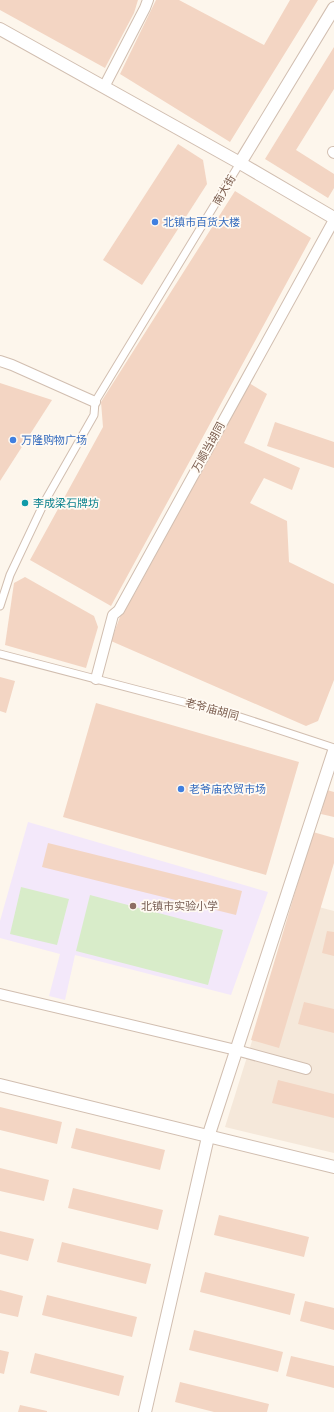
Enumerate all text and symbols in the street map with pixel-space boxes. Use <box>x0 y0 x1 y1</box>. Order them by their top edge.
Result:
street label: 南大街 <box>209 172 239 208</box>
place label: 北镇市百货大楼 <box>163 214 240 230</box>
marker: 北镇市百货大楼 <box>150 217 160 227</box>
street label: 万顺当胡同 <box>188 419 228 475</box>
place label: 万隆购物广场 <box>21 432 87 448</box>
marker: 万隆购物广场 <box>8 435 18 445</box>
place label: 李成梁石牌坊 <box>33 495 99 511</box>
marker: 李成梁石牌坊 <box>20 498 30 508</box>
street label: 老爷庙胡同 <box>183 694 241 724</box>
place label: 老爷庙农贸市场 <box>189 781 266 797</box>
marker: 老爷庙农贸市场 <box>176 784 186 794</box>
place label: 北镇市实验小学 <box>141 898 218 914</box>
marker: 北镇市实验小学 <box>128 901 138 911</box>

